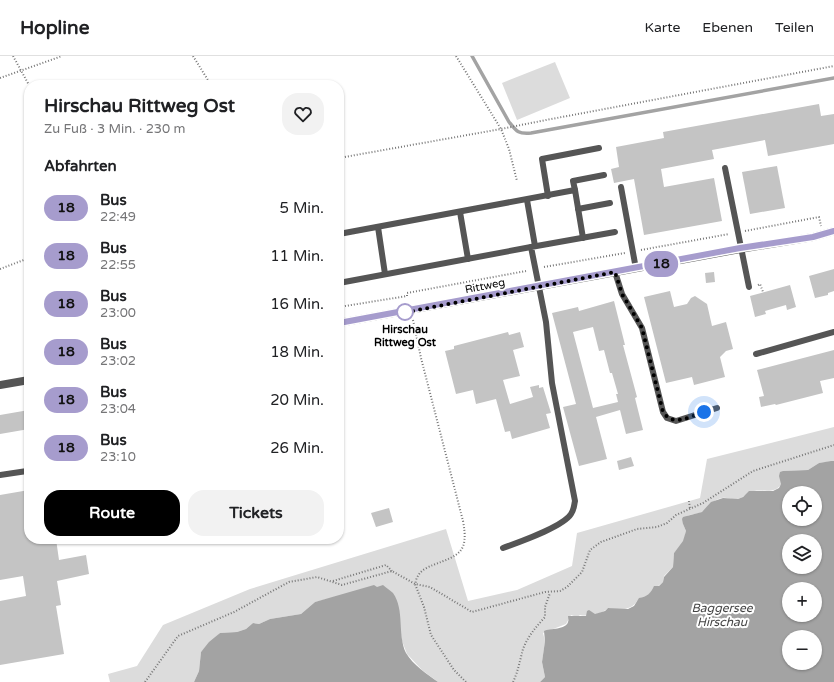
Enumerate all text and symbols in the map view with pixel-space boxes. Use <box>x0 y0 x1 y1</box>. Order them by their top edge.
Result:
text: Hopline <box>20 17 89 39</box>
text: Karte <box>645 19 680 36</box>
text: Ebenen <box>702 19 753 36</box>
text: Teilen <box>775 19 814 36</box>
button: heart <box>282 93 324 135</box>
text: Hirschau Rittweg Ost <box>44 95 235 117</box>
text: Zu Fuß · 3 Min. · 230 m <box>44 121 185 137</box>
text: Abfahrten <box>44 157 117 175</box>
text: Bus <box>100 191 127 209</box>
text: 18 <box>57 199 75 216</box>
text: 5 Min. <box>280 199 324 217</box>
text: 22:49 <box>100 209 136 225</box>
text: Bus <box>100 239 127 257</box>
text: 18 <box>57 247 75 264</box>
text: 11 Min. <box>270 247 324 265</box>
line badge: 18 <box>643 251 679 277</box>
text: 18 <box>652 255 670 272</box>
text: 22:55 <box>100 257 136 273</box>
street label: Rittweg <box>464 276 506 296</box>
text: Bus <box>100 287 127 305</box>
text: 18 <box>57 295 75 312</box>
text: 16 Min. <box>270 295 324 313</box>
marker: Hirschau Rittweg Ost <box>396 303 414 321</box>
text: 23:00 <box>100 305 136 321</box>
place label: Hirschau Rittweg Ost <box>374 323 437 350</box>
text: Bus <box>100 335 127 353</box>
text: 18 <box>57 343 75 360</box>
text: 18 Min. <box>270 343 324 361</box>
text: 23:02 <box>100 353 136 369</box>
text: Bus <box>100 383 127 401</box>
text: 18 <box>57 391 75 408</box>
text: 20 Min. <box>270 391 324 409</box>
text: 23:04 <box>100 401 136 417</box>
your location <box>694 402 714 422</box>
text: Bus <box>100 431 127 449</box>
text: 18 <box>57 439 75 456</box>
text: 26 Min. <box>270 439 324 457</box>
text: 23:10 <box>100 449 136 465</box>
map controls <box>782 486 822 670</box>
button: locate <box>782 486 822 526</box>
button: Route <box>44 490 180 536</box>
button: Tickets <box>188 490 324 536</box>
button: layers <box>782 534 822 574</box>
button: + <box>782 582 822 622</box>
water label: Baggersee Hirschau <box>692 601 754 629</box>
button: − <box>782 630 822 670</box>

